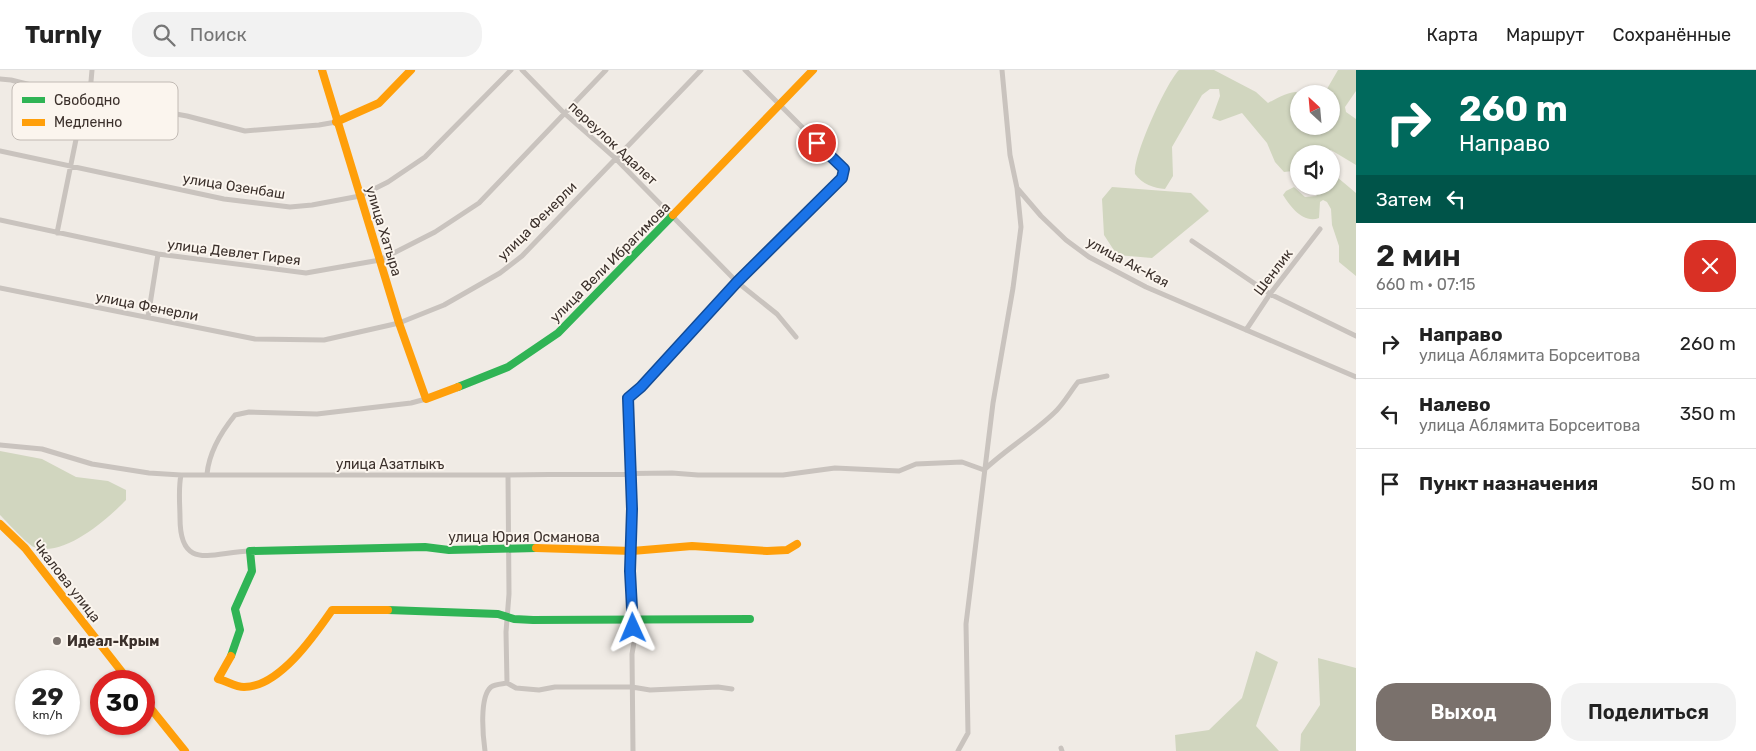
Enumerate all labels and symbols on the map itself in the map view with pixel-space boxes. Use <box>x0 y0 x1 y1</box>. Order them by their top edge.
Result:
legend <box>12 82 178 140</box>
north arrow <box>1290 85 1340 135</box>
text: Свободно <box>54 92 120 109</box>
street label: переулок Адалет <box>565 98 661 189</box>
text: Медленно <box>54 114 122 131</box>
pin <box>796 122 838 164</box>
street label: улица Озенбаш <box>181 170 286 203</box>
street label: улица Фенерли <box>494 178 580 264</box>
street label: улица Хатыра <box>362 184 405 278</box>
street label: улица Вели Ибрагимова <box>547 199 674 326</box>
street label: улица Ак-Кая <box>1084 234 1172 291</box>
street label: улица Девлет Гирея <box>166 236 302 269</box>
street label: Шенлик <box>1250 245 1297 299</box>
street label: улица Фенерли <box>94 288 200 325</box>
street label: улица Азатлыкъ <box>336 456 444 473</box>
street label: улица Юрия Османова <box>448 529 600 546</box>
street label: Чкалова улица <box>29 537 104 626</box>
position arrow <box>606 601 658 653</box>
place label: Идеал-Крым <box>67 633 159 650</box>
marker: Идеал-Крым <box>51 635 63 647</box>
speed limit sign: 30 <box>90 670 155 735</box>

